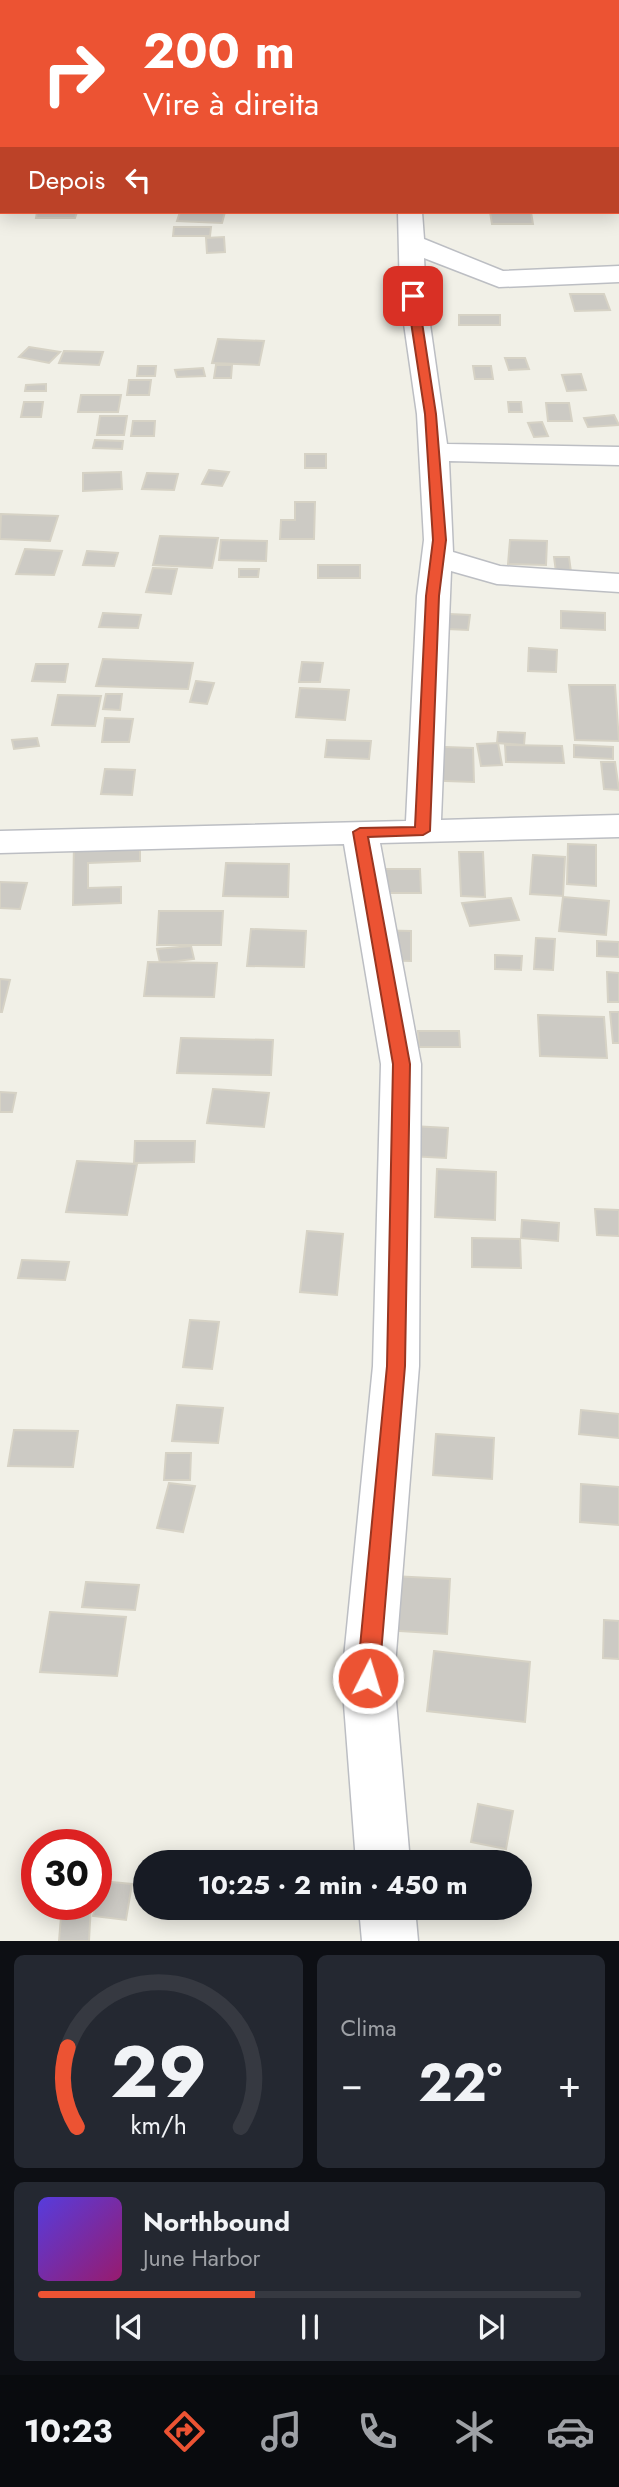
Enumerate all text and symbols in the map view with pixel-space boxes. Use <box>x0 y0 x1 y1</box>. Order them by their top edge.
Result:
text: 200 m <box>143 16 295 86</box>
icon: right <box>28 28 119 119</box>
text: Vire à direita <box>143 81 319 127</box>
text: Depois <box>28 161 105 199</box>
icon: left <box>119 161 157 199</box>
pin <box>383 266 443 326</box>
icon: arrive <box>394 277 432 315</box>
position arrow <box>331 1641 405 1715</box>
speed limit sign: 30 <box>21 1829 112 1920</box>
text: 10:25 · 2 min · 450 m <box>197 1866 468 1904</box>
text: Clima <box>341 2011 397 2045</box>
text: 29 <box>110 2020 206 2125</box>
text: 22° <box>418 2045 502 2121</box>
text: − <box>341 2056 363 2111</box>
text: + <box>558 2056 581 2111</box>
text: km/h <box>130 2107 187 2143</box>
text: Northbound <box>143 2203 290 2241</box>
text: June Harbor <box>143 2241 260 2275</box>
icon: previous <box>110 2308 148 2346</box>
icon: pause <box>291 2308 329 2346</box>
icon: next <box>472 2308 510 2346</box>
icon: directions <box>160 2407 209 2456</box>
icon: music <box>257 2407 306 2456</box>
icon: phone <box>353 2407 402 2456</box>
icon: climate <box>450 2407 499 2456</box>
icon: car <box>546 2407 595 2456</box>
text: 10:23 <box>24 2408 112 2454</box>

